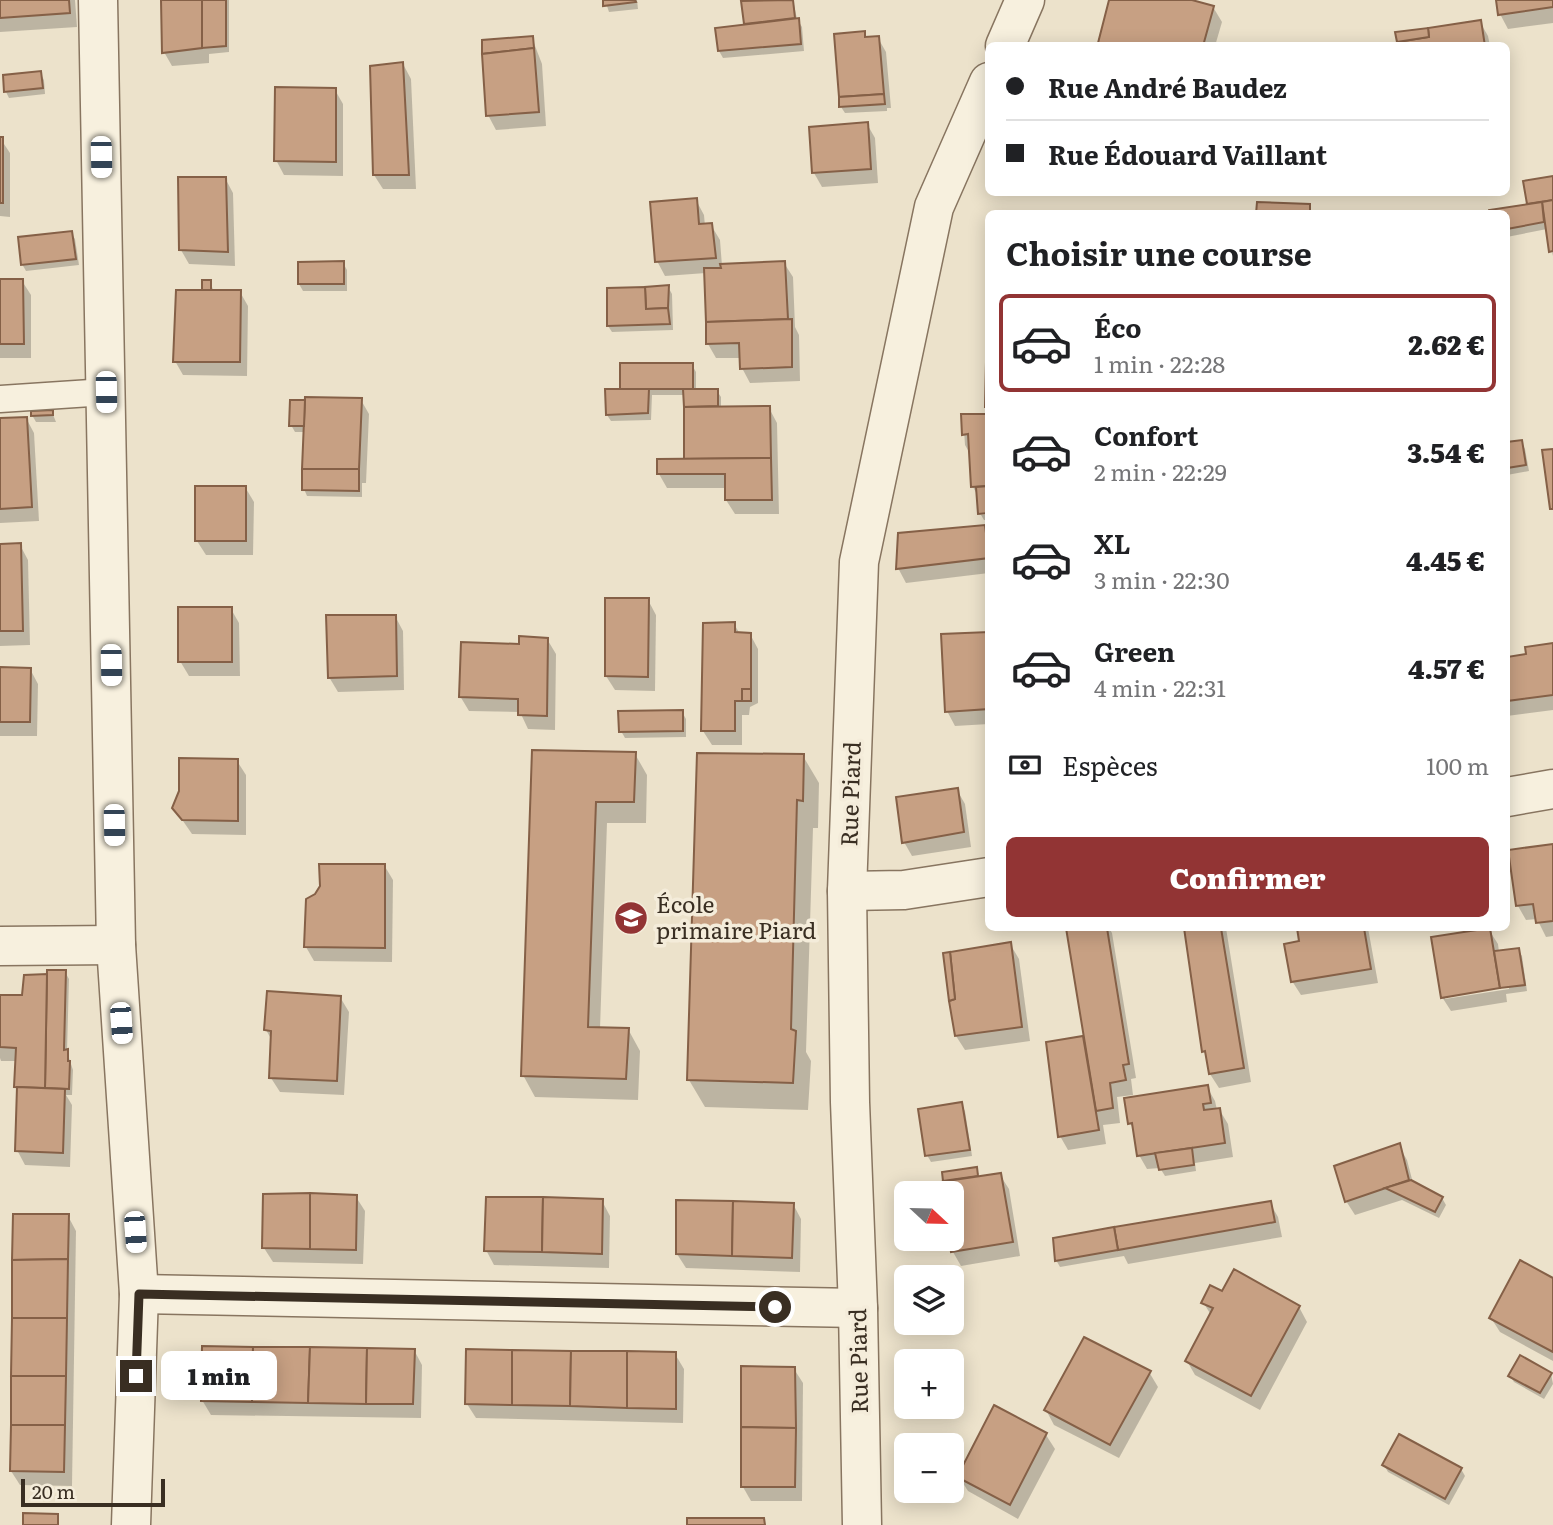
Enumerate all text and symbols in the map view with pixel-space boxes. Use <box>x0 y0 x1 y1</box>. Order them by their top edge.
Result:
text: Rue André Baudez <box>1048 67 1287 106</box>
text: Rue Édouard Vaillant <box>1048 134 1327 173</box>
car <box>91 136 112 178</box>
text: Choisir une course <box>1006 228 1312 276</box>
text: Éco <box>1094 307 1142 346</box>
icon: car <box>1010 312 1073 375</box>
text: 2.62 € <box>1408 324 1485 363</box>
text: 1 min · 22:28 <box>1094 346 1225 380</box>
car <box>96 371 117 413</box>
text: Confort <box>1094 415 1198 454</box>
icon: car <box>1010 420 1073 483</box>
text: 3.54 € <box>1407 432 1485 471</box>
text: 2 min · 22:29 <box>1094 454 1227 488</box>
text: XL <box>1094 523 1131 562</box>
icon: car <box>1010 528 1073 591</box>
text: 4.45 € <box>1406 540 1485 579</box>
text: 3 min · 22:30 <box>1094 562 1230 596</box>
text: Green <box>1094 631 1175 670</box>
icon: car <box>1010 636 1073 699</box>
car <box>101 644 122 686</box>
text: 4.57 € <box>1408 648 1485 687</box>
text: 4 min · 22:31 <box>1094 670 1226 704</box>
street label: Rue Piard <box>830 741 868 847</box>
text: Espèces <box>1062 745 1158 784</box>
icon: cash <box>1006 746 1044 784</box>
text: 100 m <box>1426 748 1489 782</box>
car <box>104 804 125 846</box>
button: Confirmer <box>1006 837 1489 917</box>
place label: École primaire Piard <box>656 886 816 946</box>
school or university icon: École primaire Piard <box>612 899 650 937</box>
car <box>110 1001 133 1045</box>
north arrow <box>894 1181 964 1251</box>
map controls <box>894 1181 964 1503</box>
car <box>124 1210 147 1254</box>
button: layers <box>894 1265 964 1335</box>
route start <box>759 1291 791 1323</box>
street label: Rue Piard <box>839 1308 875 1414</box>
button: + <box>894 1349 964 1419</box>
callout: 1 min <box>160 1352 276 1400</box>
text: 1 min <box>188 1358 250 1392</box>
route end <box>120 1360 152 1392</box>
button: − <box>894 1433 964 1503</box>
scale bar <box>21 1476 164 1508</box>
text: 20 m <box>32 1477 75 1505</box>

